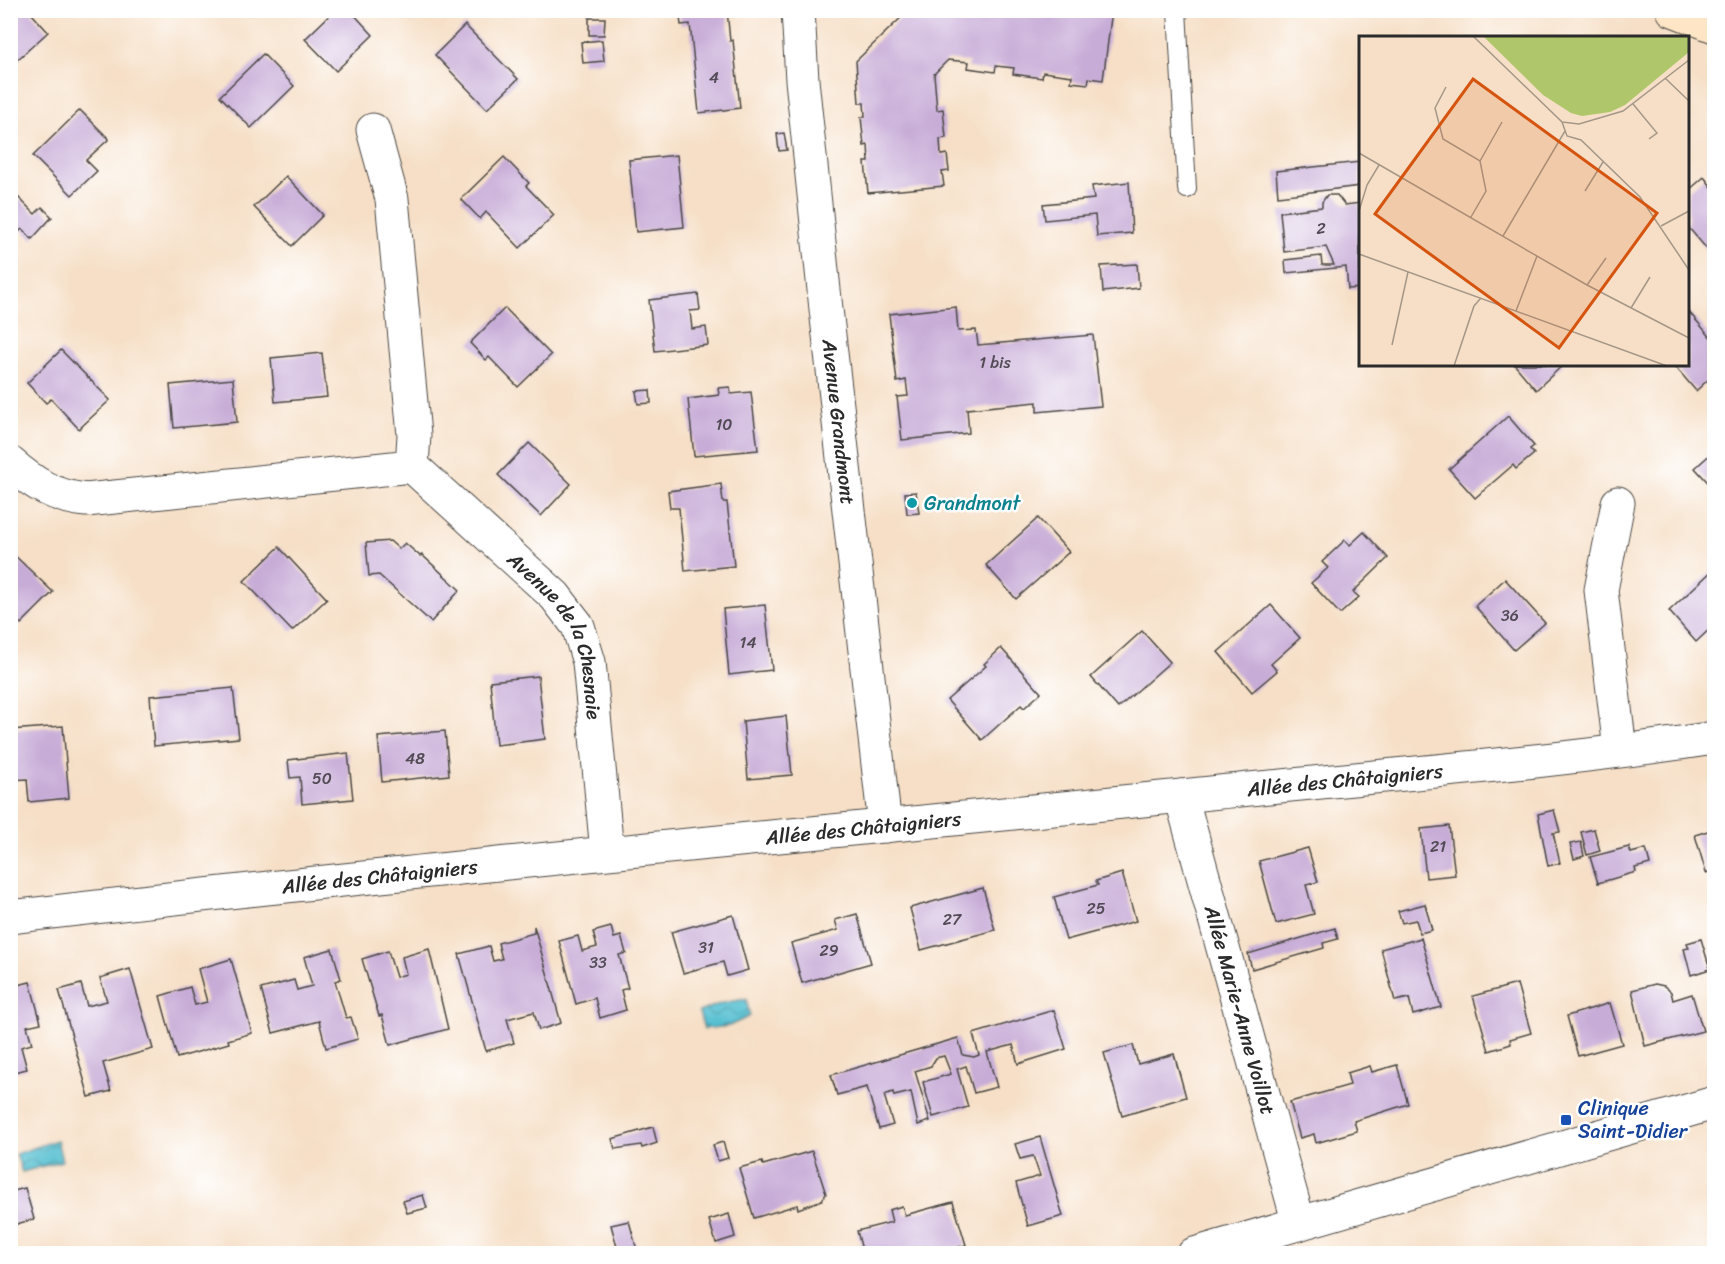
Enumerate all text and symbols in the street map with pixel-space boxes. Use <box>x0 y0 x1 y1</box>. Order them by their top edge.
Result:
inset map <box>1359 36 1689 366</box>
house number: 4 <box>709 63 719 92</box>
house number: 2 <box>1316 214 1326 243</box>
street label: Avenue Grandmont <box>812 336 866 507</box>
house number: 1 bis <box>979 348 1011 377</box>
house number: 10 <box>716 410 732 439</box>
place label: Grandmont <box>924 486 1021 521</box>
marker: Grandmont <box>905 496 919 510</box>
street label: Avenue de la Chesnaie <box>498 542 612 721</box>
house number: 36 <box>1501 601 1519 630</box>
house number: 14 <box>740 628 756 657</box>
house number: 48 <box>405 744 425 773</box>
street label: Allée des Châtaigniers <box>1245 753 1445 807</box>
house number: 50 <box>312 764 332 793</box>
street label: Allée des Châtaigniers <box>763 801 964 855</box>
house number: 21 <box>1430 832 1446 861</box>
street label: Allée des Châtaigniers <box>279 849 480 904</box>
house number: 25 <box>1086 894 1106 923</box>
street label: Allée Marie-Anne Voillot <box>1194 900 1286 1119</box>
house number: 27 <box>943 905 962 934</box>
house number: 31 <box>698 933 714 962</box>
house number: 29 <box>819 936 839 965</box>
house number: 33 <box>589 948 607 977</box>
place label: Clinique Saint-Didier <box>1578 1091 1689 1149</box>
marker: Clinique Saint-Didier <box>1559 1113 1573 1127</box>

